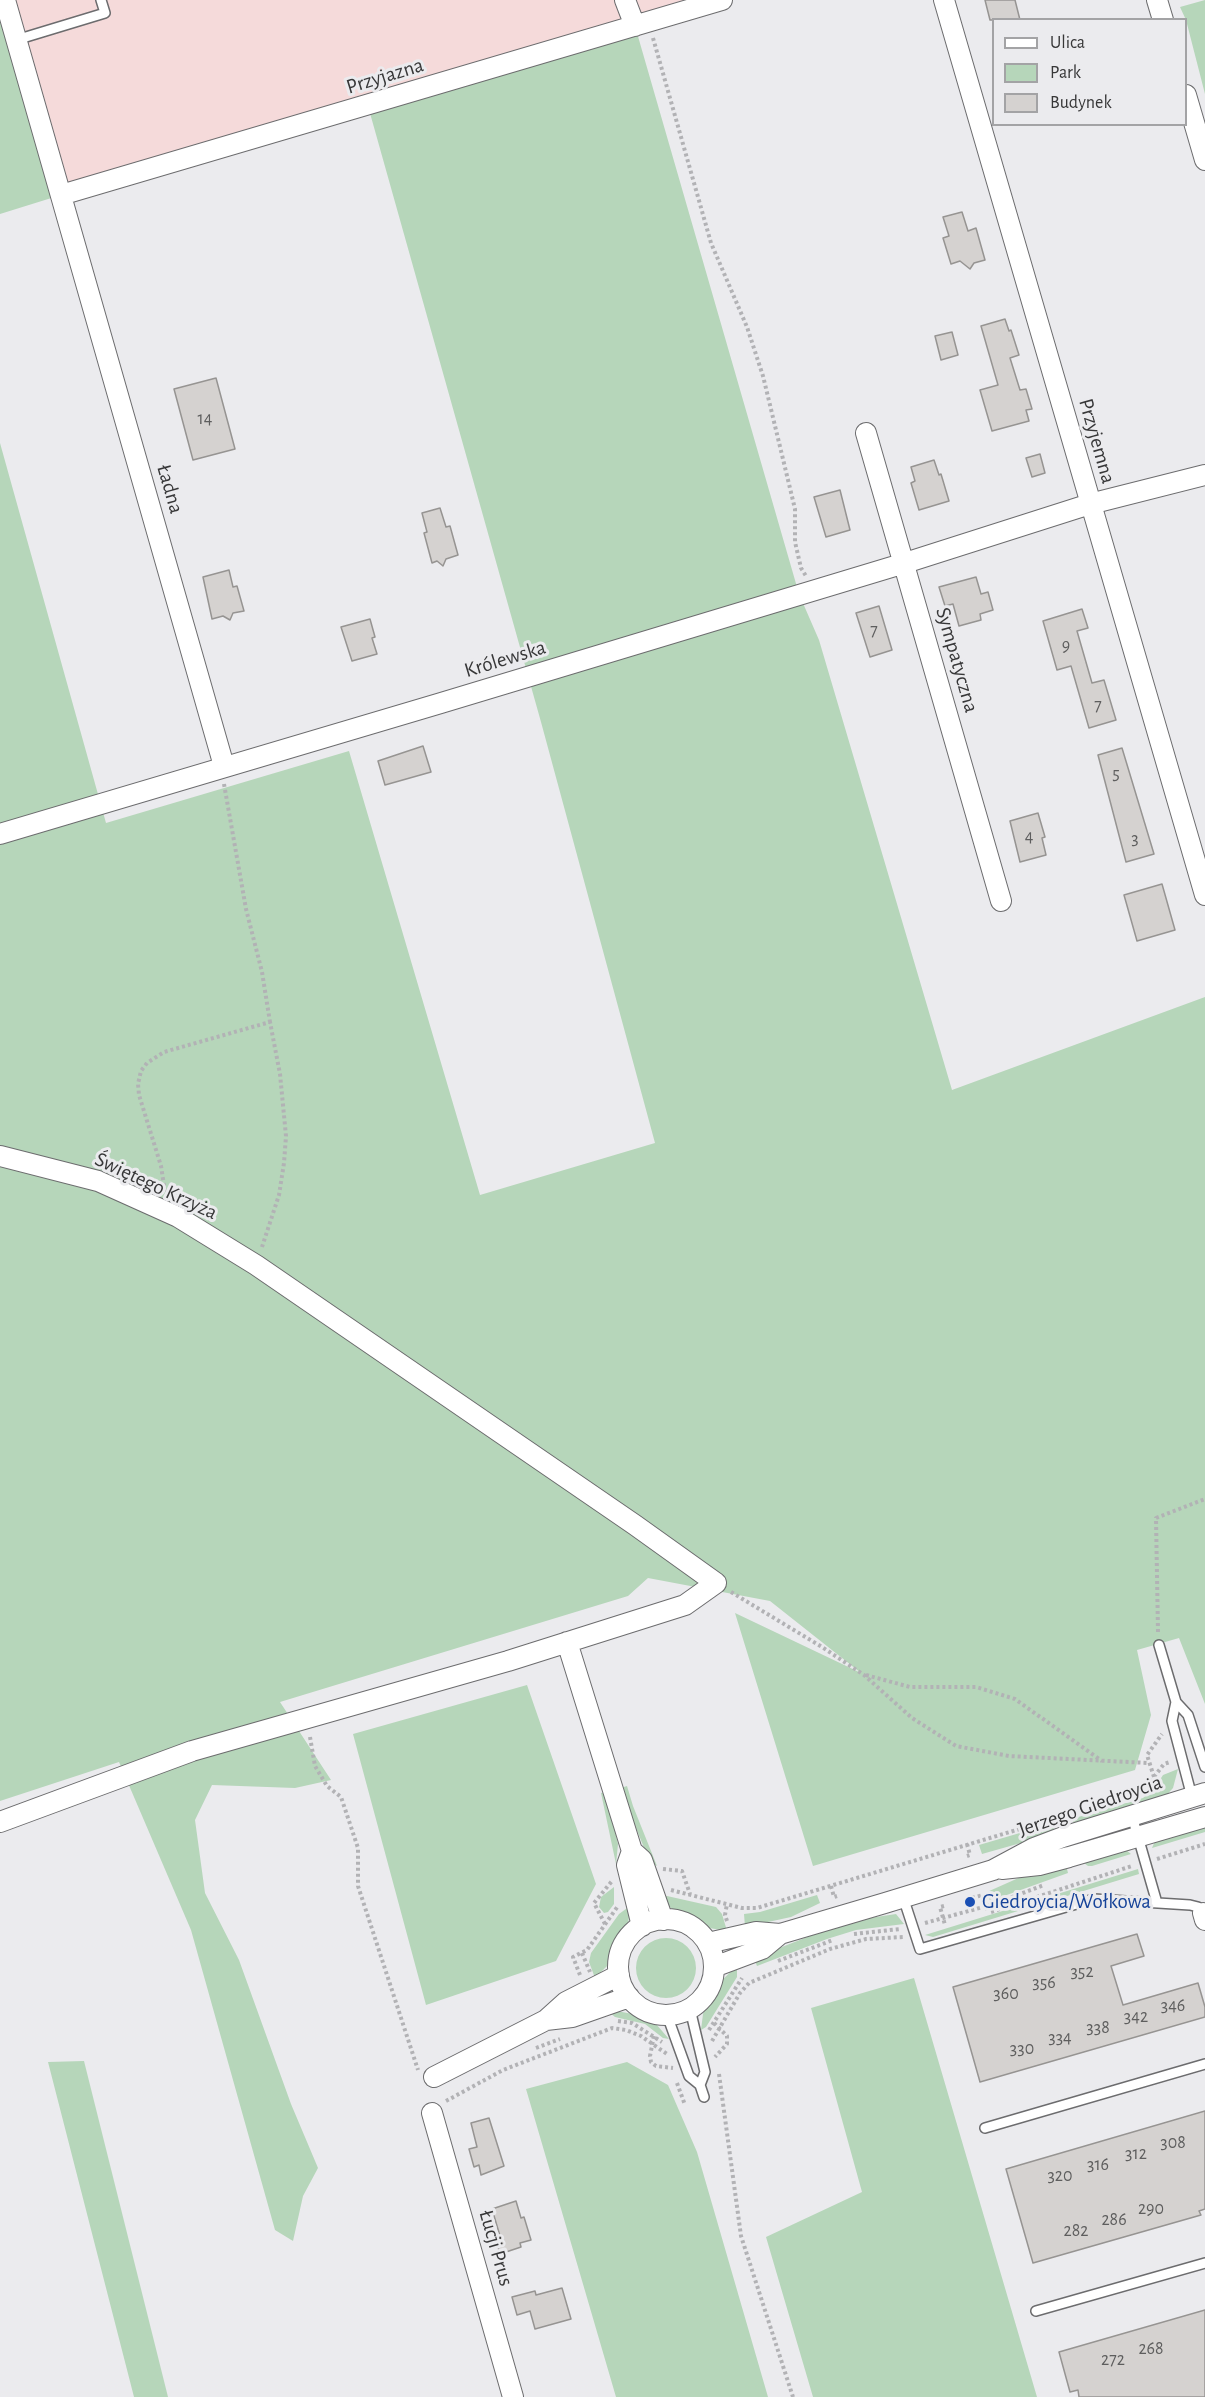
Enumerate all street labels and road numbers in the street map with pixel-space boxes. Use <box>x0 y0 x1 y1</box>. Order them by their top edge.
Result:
street label: Przyjazna <box>343 52 427 100</box>
street label: Przyjemna <box>1073 396 1121 486</box>
street label: Ładna <box>151 461 189 517</box>
street label: Sympatyczna <box>930 604 984 716</box>
street label: Królewska <box>461 635 549 683</box>
street label: Świętego Krzyża <box>91 1147 221 1225</box>
street label: Jerzego Giedroycia <box>1015 1770 1165 1842</box>
street label: Łucji Prus <box>473 2207 519 2289</box>

